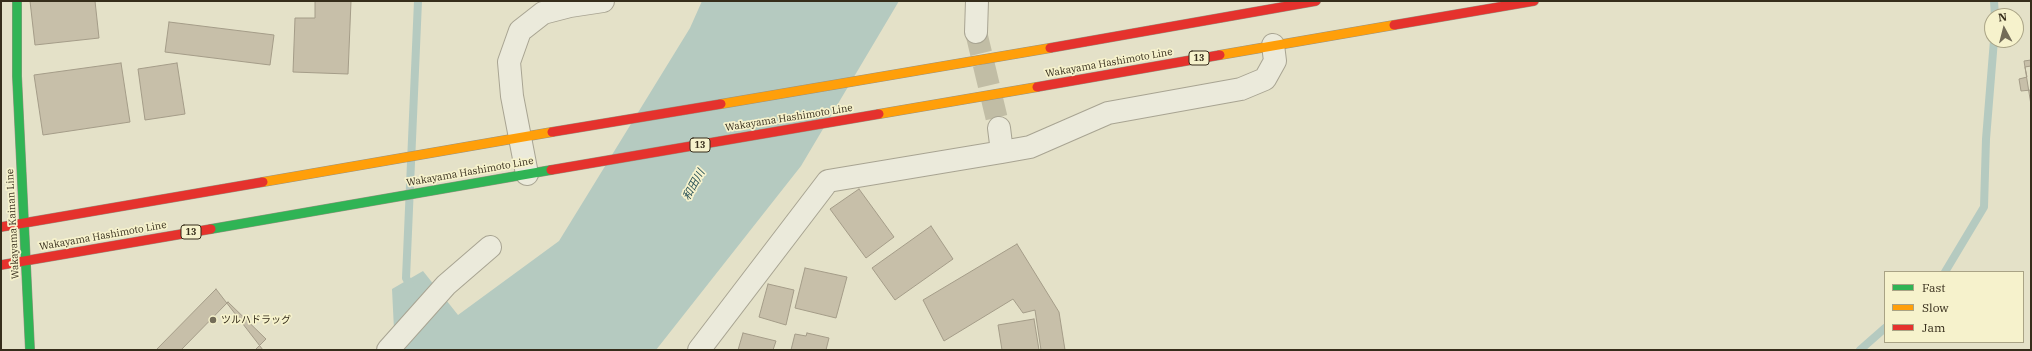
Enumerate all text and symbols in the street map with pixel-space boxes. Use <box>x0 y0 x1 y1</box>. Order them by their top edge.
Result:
north arrow <box>1984 8 2024 48</box>
text: N <box>1997 10 2008 25</box>
street label: Wakayama Hashimoto Line <box>1045 46 1173 80</box>
road number: 13 <box>1189 51 1209 65</box>
street label: Wakayama Hashimoto Line <box>724 102 854 134</box>
road number: 13 <box>690 138 710 152</box>
street label: Wakayama Hashimoto Line <box>406 155 534 189</box>
water label: 和田川 <box>680 167 708 203</box>
street label: Wakayama Kainan Line <box>4 168 22 280</box>
street label: Wakayama Hashimoto Line <box>39 219 167 253</box>
road number: 13 <box>181 225 201 239</box>
legend <box>1884 271 2024 343</box>
text: Fast <box>1922 280 1946 295</box>
text: Slow <box>1922 300 1949 315</box>
place label: ツルハドラッグ <box>221 314 291 326</box>
marker: ツルハドラッグ <box>208 315 218 325</box>
text: Jam <box>1922 320 1945 335</box>

